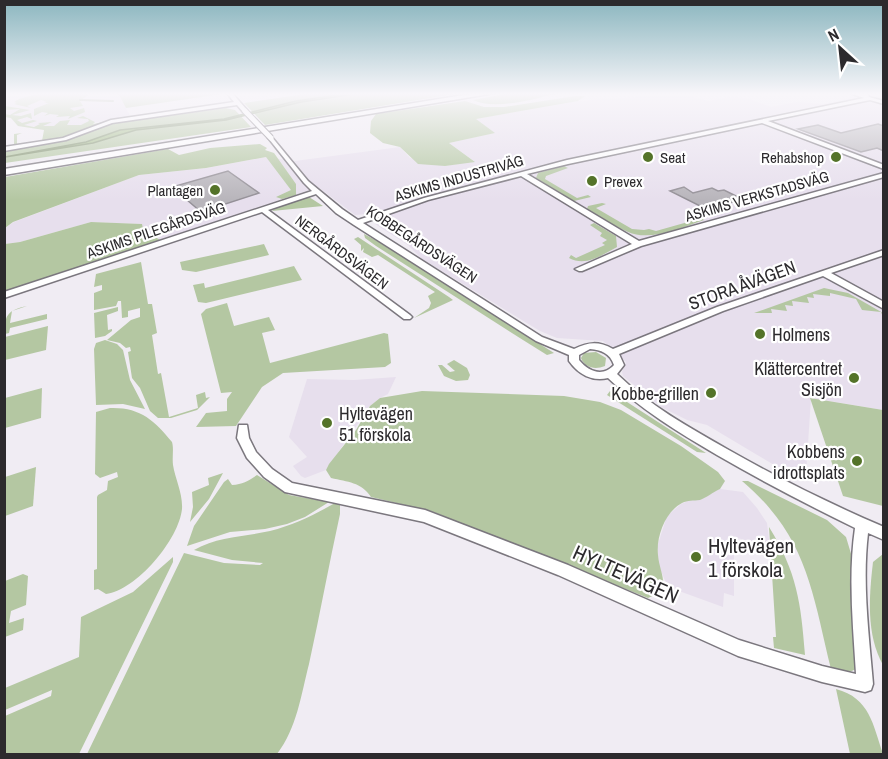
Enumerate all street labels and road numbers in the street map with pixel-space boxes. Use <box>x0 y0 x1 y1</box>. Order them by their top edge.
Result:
street label: ASKIMS INDUSTRIVÄG <box>391 150 526 207</box>
street label: ASKIMS VERKSTADSVÄG <box>682 165 831 227</box>
street label: ASKIMS PILEGÅRDSVÄG <box>83 196 228 264</box>
street label: KOBBEGÅRDSVÄGEN <box>362 200 482 288</box>
street label: NERGÅRDSVÄGEN <box>291 210 393 294</box>
street label: STORA ÅVÄGEN <box>685 254 799 316</box>
street label: HYLTEVÄGEN <box>568 538 684 610</box>

